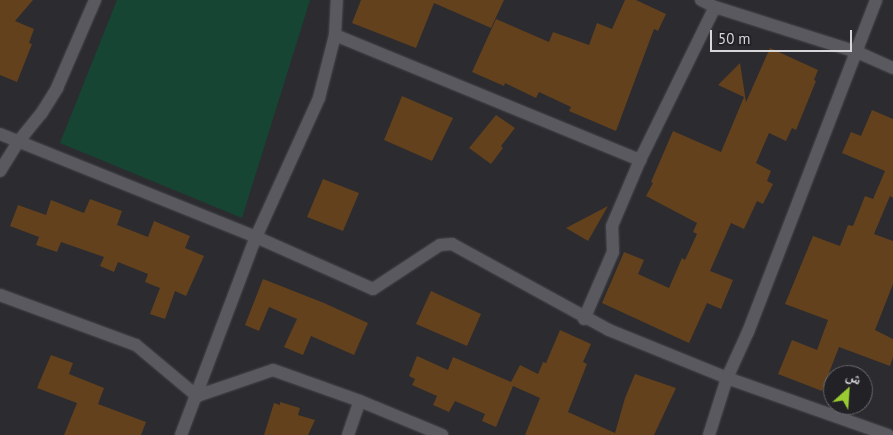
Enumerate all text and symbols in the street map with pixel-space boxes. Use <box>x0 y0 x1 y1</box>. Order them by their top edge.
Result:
scale bar <box>713 20 856 52</box>
text: 50 m <box>718 29 751 48</box>
north arrow <box>823 365 873 415</box>
text: ش <box>844 366 865 389</box>

